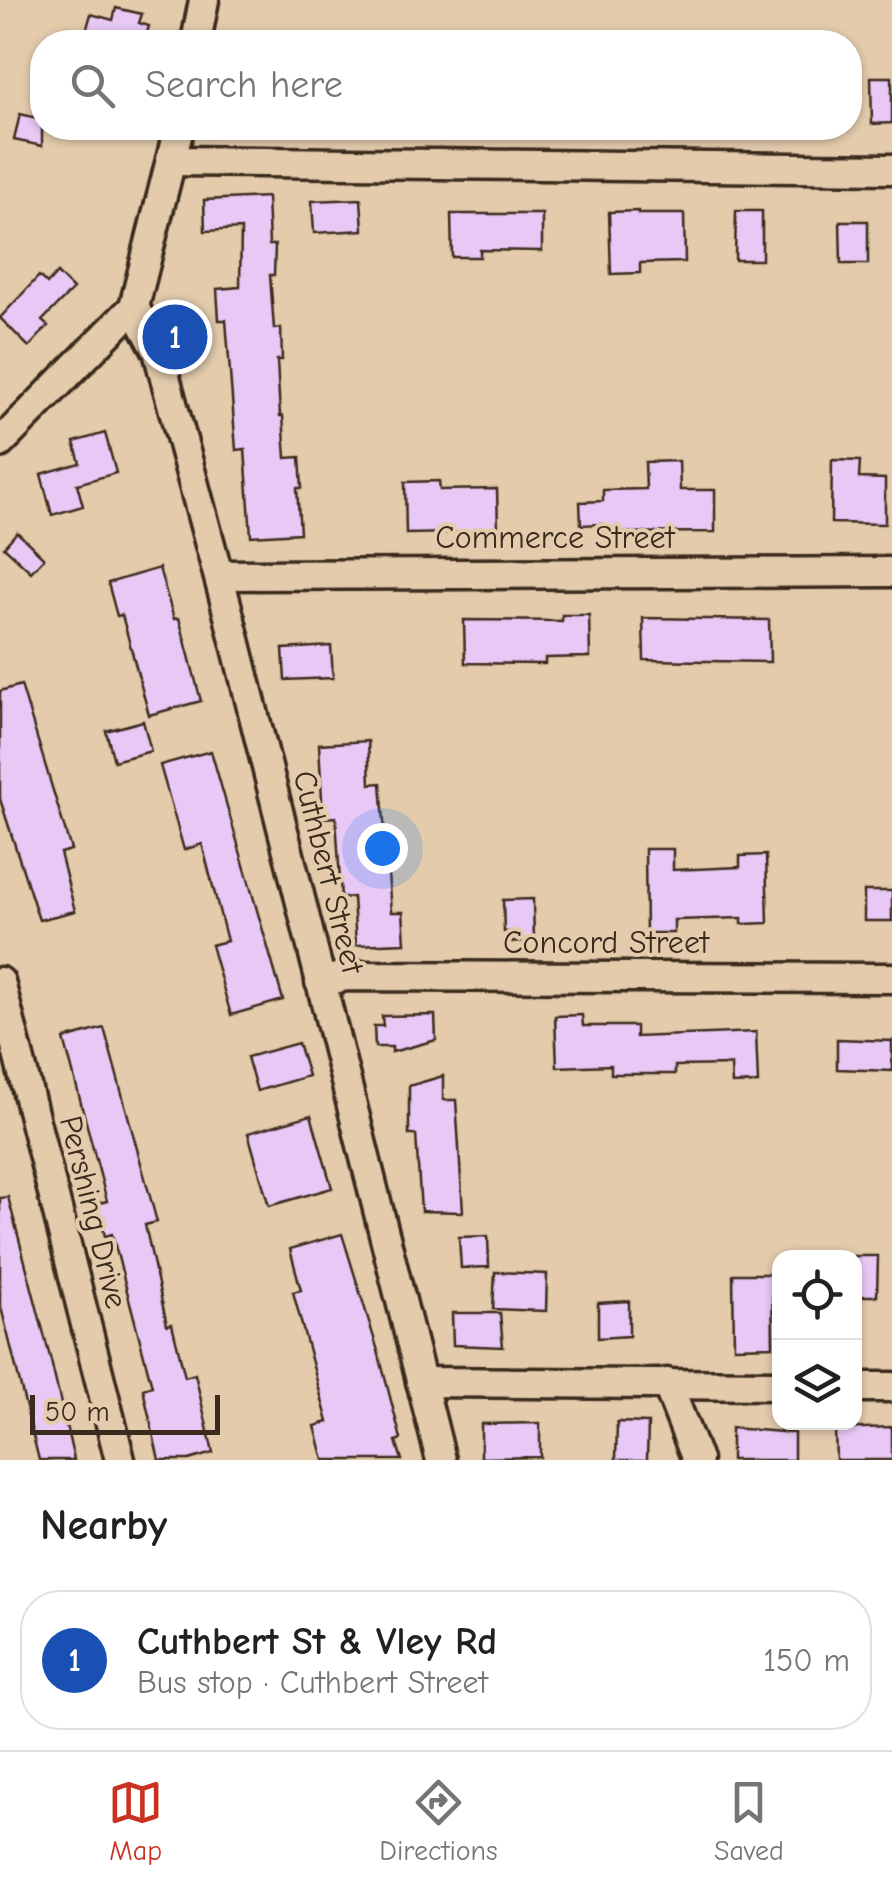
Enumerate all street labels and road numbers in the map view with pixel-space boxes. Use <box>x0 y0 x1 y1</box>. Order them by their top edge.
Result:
street label: Commerce Street <box>435 519 676 556</box>
street label: Cuthbert Street <box>285 767 372 978</box>
street label: Concord Street <box>503 924 710 961</box>
street label: Pershing Drive <box>52 1112 135 1312</box>

